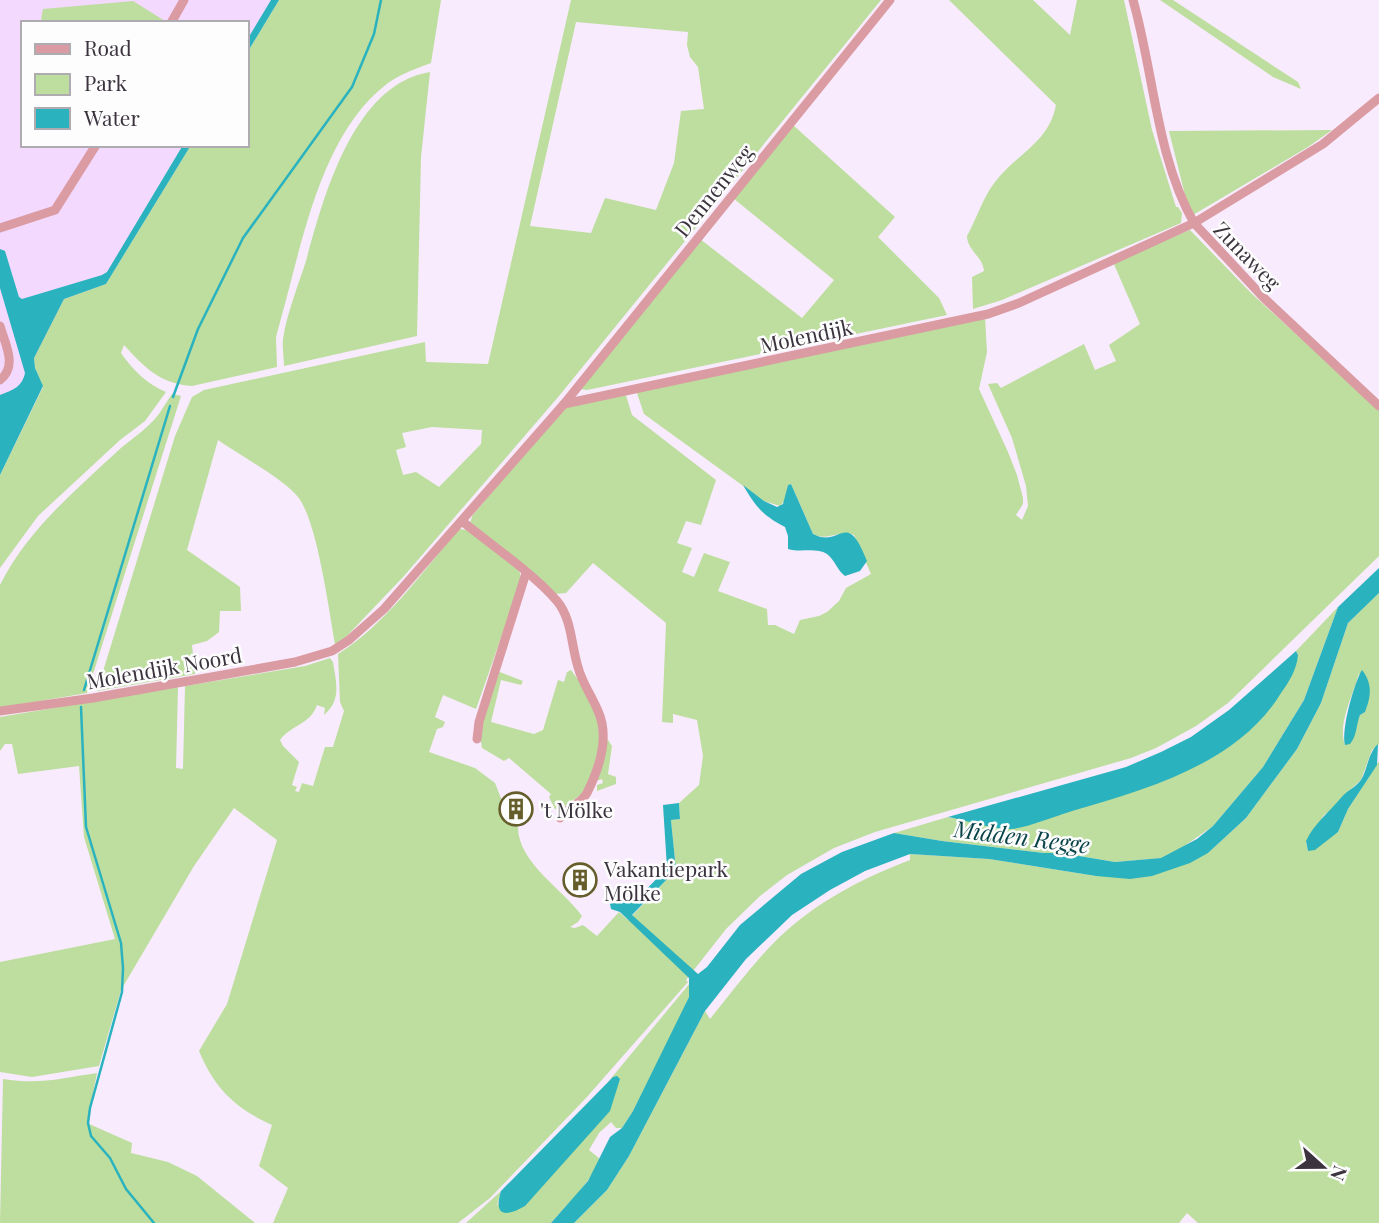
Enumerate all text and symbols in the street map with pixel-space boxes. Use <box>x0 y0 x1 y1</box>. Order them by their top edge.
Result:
legend <box>21 21 248 147</box>
text: Road <box>84 33 132 61</box>
text: Park <box>84 68 128 96</box>
text: Water <box>83 103 140 131</box>
street label: Dennenweg <box>667 138 759 242</box>
street label: Zunaweg <box>1208 215 1288 295</box>
street label: Molendijk <box>757 311 855 358</box>
street label: Molendijk Noord <box>84 640 244 694</box>
building icon: 't Mölke <box>497 790 535 828</box>
place label: 't Mölke <box>540 795 613 823</box>
water label: Midden Regge <box>951 812 1092 860</box>
place label: Vakantiepark Mölke <box>603 854 729 906</box>
building icon: Vakantiepark Mölke <box>561 861 599 899</box>
north arrow <box>1288 1132 1358 1202</box>
text: N <box>1325 1162 1354 1185</box>

